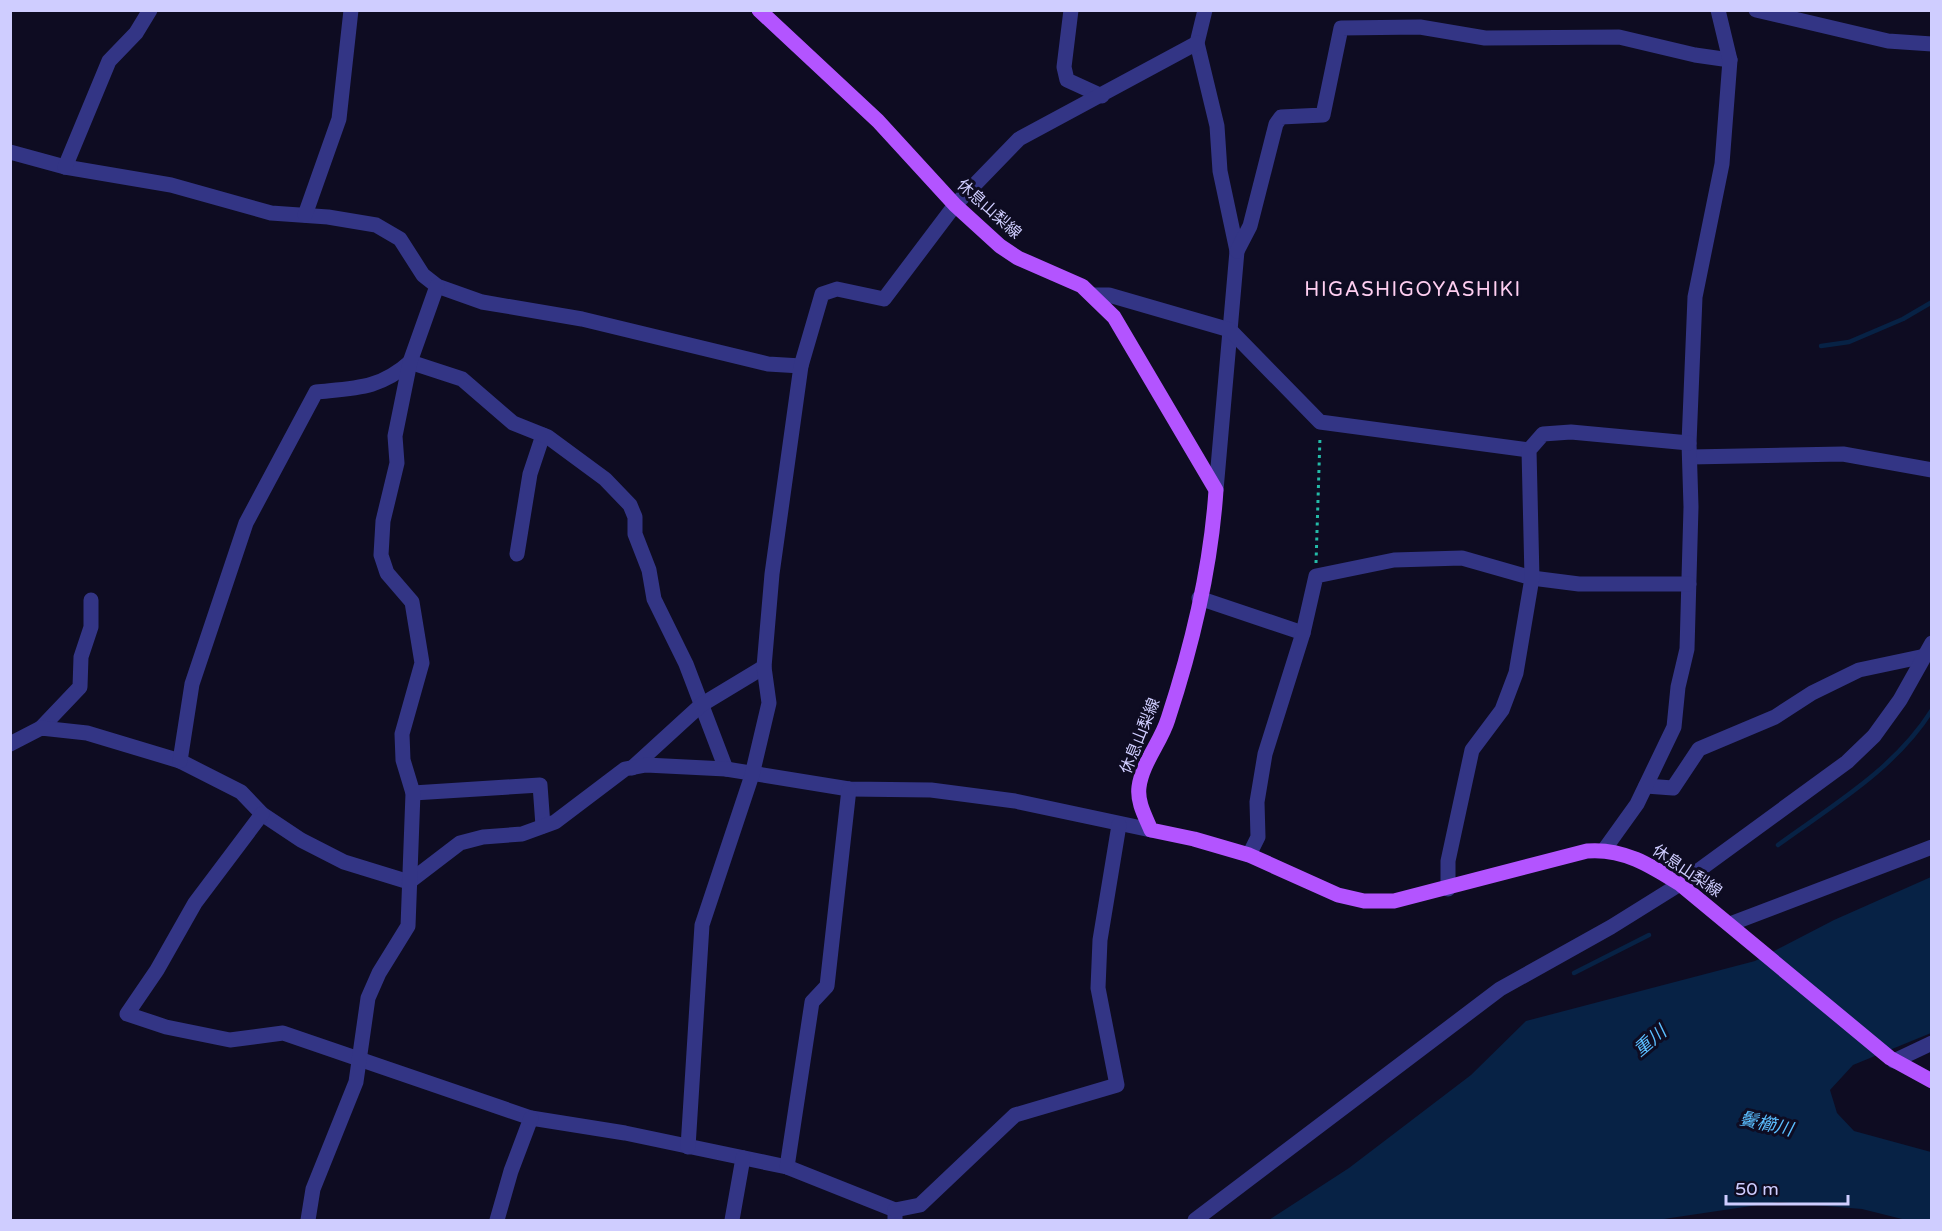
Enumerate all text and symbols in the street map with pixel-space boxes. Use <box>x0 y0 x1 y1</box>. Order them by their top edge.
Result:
street label: 休息山梨線 <box>953 175 1025 243</box>
district label: HIGASHIGOYASHIKI <box>1304 278 1522 302</box>
street label: 休息山梨線 <box>1116 695 1164 777</box>
street label: 休息山梨線 <box>1648 840 1726 902</box>
water label: 重川 <box>1629 1020 1672 1061</box>
water label: 鬢櫛川 <box>1737 1107 1797 1141</box>
scale bar <box>1726 1168 1848 1206</box>
text: 50 m <box>1735 1178 1779 1200</box>

